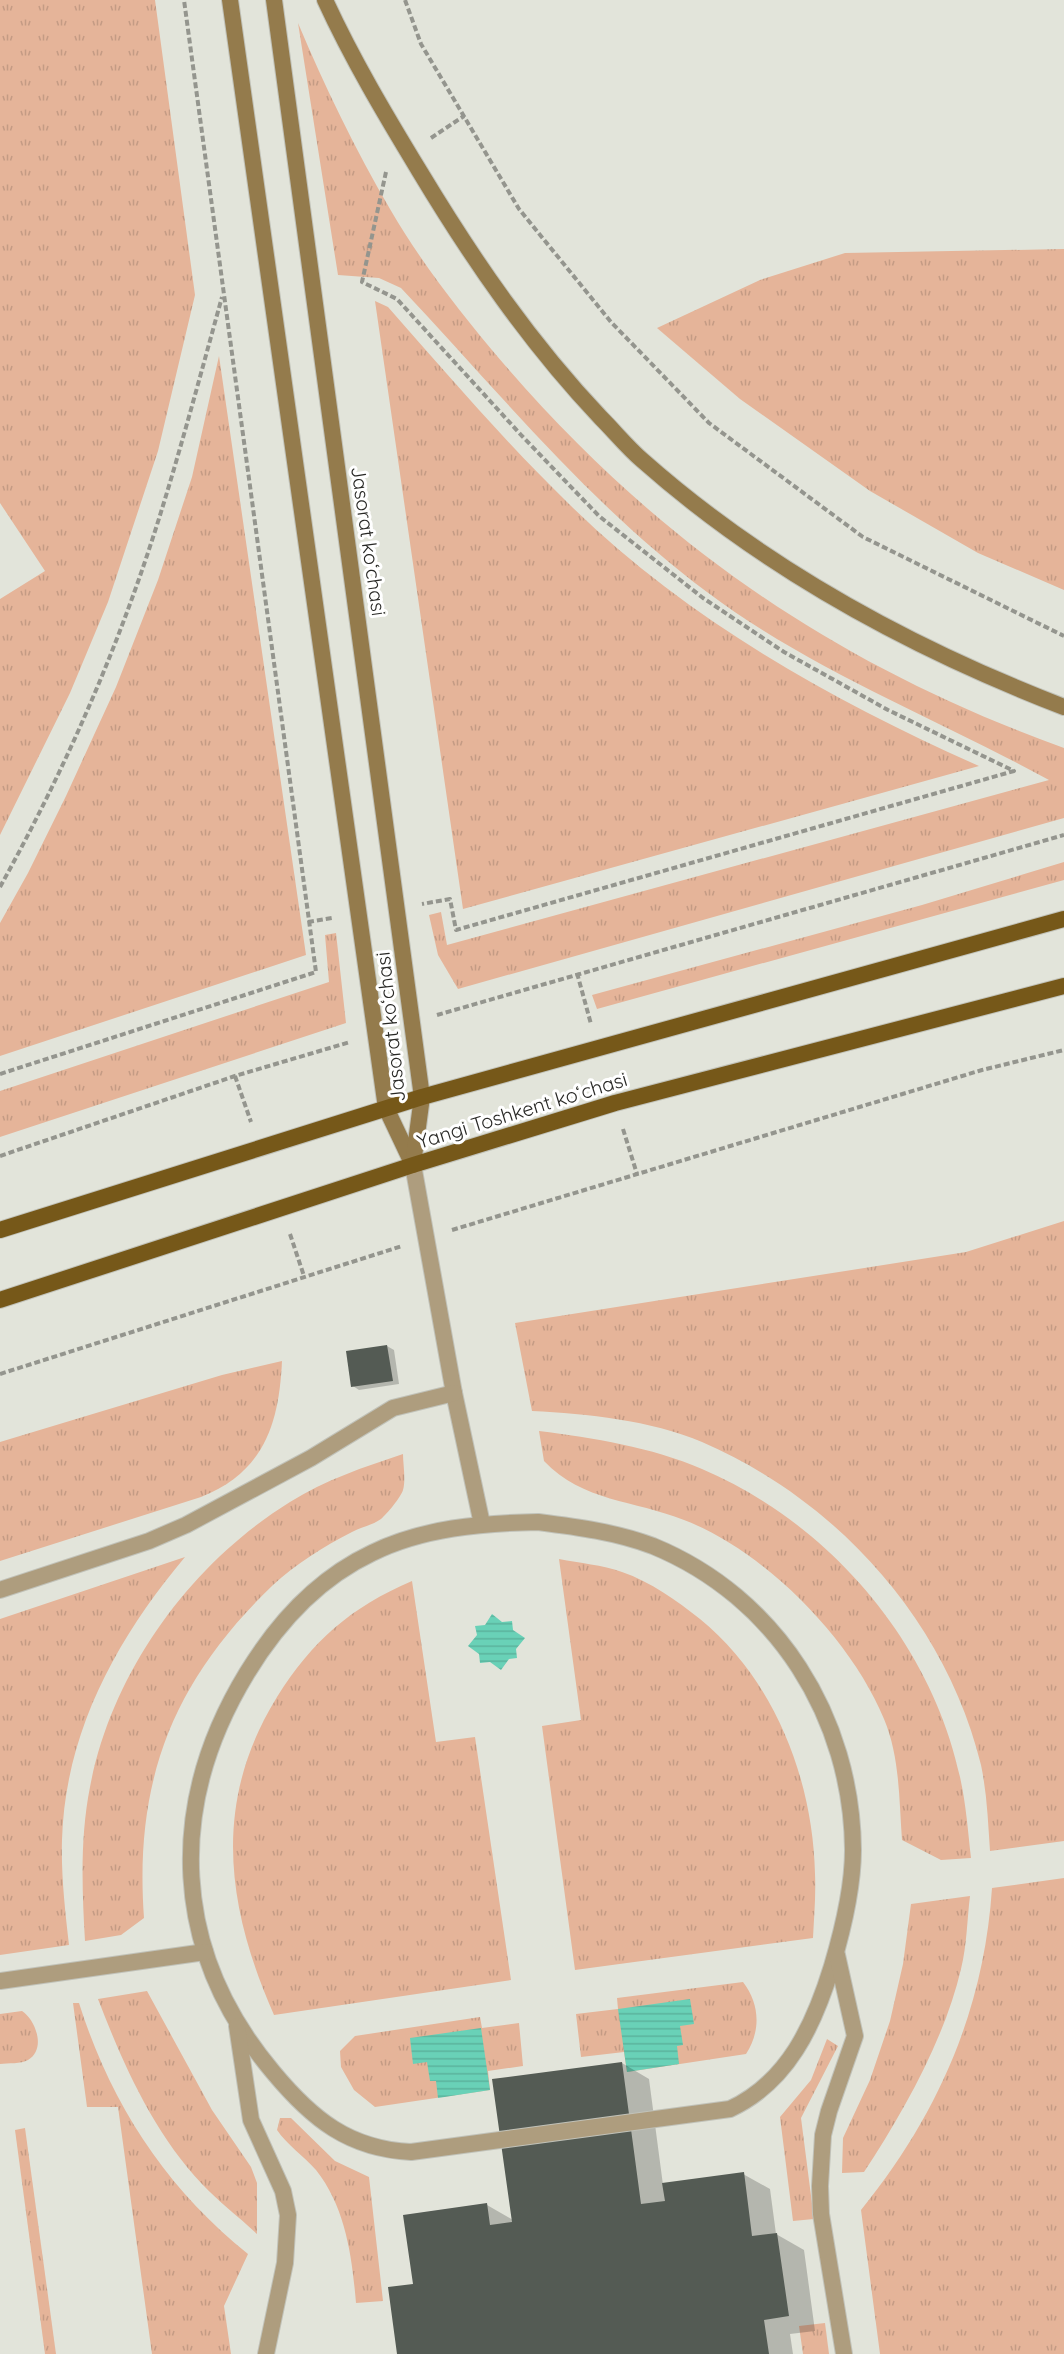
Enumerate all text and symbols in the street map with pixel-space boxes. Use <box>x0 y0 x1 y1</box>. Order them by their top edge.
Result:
street label: Jasorat koʻchasi <box>346 465 392 617</box>
street label: Jasorat koʻchasi <box>370 951 410 1103</box>
street label: Yangi Toshkent ko‘chasi <box>414 1066 630 1154</box>

